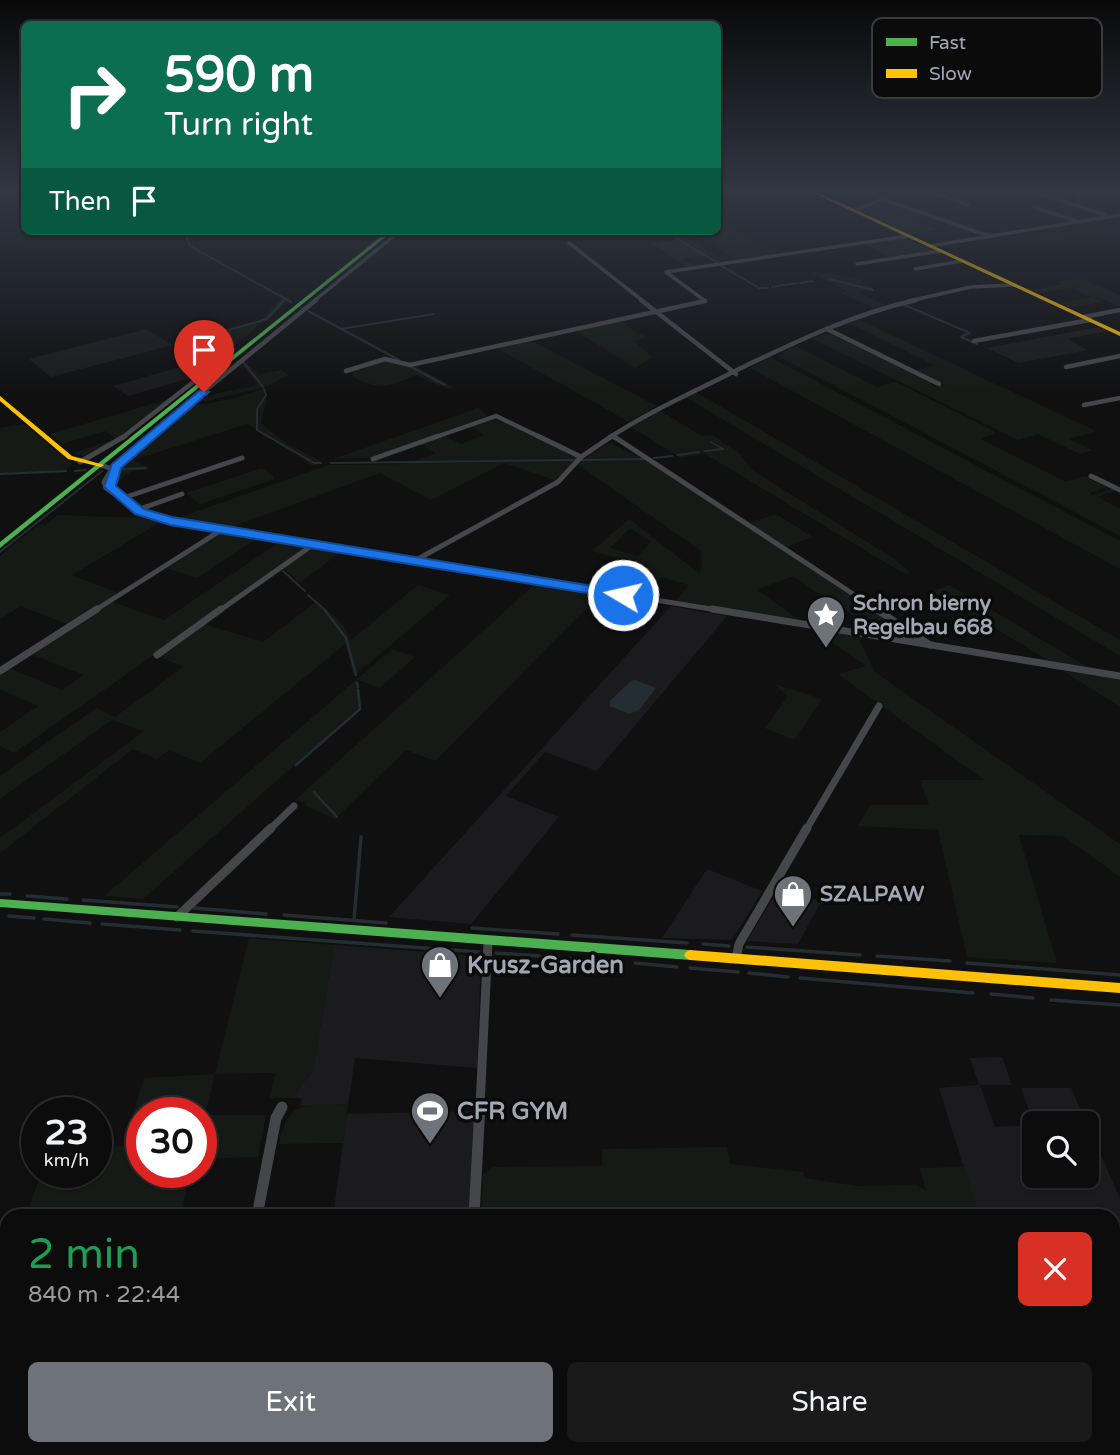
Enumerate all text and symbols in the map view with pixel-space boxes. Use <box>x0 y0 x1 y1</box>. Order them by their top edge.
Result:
legend <box>872 18 1102 98</box>
text: Fast <box>929 32 966 54</box>
text: 590 m <box>164 46 314 105</box>
icon: right <box>49 49 140 140</box>
text: Slow <box>929 63 972 85</box>
text: Turn right <box>164 106 313 144</box>
icon: arrive <box>125 182 163 220</box>
text: Then <box>49 186 111 217</box>
pin <box>174 320 234 392</box>
icon: arrive <box>185 331 223 369</box>
position arrow <box>586 558 660 632</box>
place label: Schron bierny Regelbau 668 <box>853 591 993 640</box>
place icon: Schron bierny Regelbau 668 <box>805 594 847 649</box>
shop icon: SZALPAW <box>772 873 814 928</box>
place label: SZALPAW <box>820 882 925 907</box>
shop icon: Krusz-Garden <box>419 944 461 999</box>
place label: Krusz-Garden <box>467 951 624 980</box>
sports icon: CFR GYM <box>409 1090 451 1145</box>
speed limit sign: 30 <box>126 1097 217 1188</box>
place label: CFR GYM <box>457 1097 568 1126</box>
map controls <box>1022 1111 1099 1188</box>
button: search <box>1022 1111 1099 1188</box>
text: 23 <box>45 1112 88 1154</box>
text: km/h <box>44 1149 89 1171</box>
text: 2 min <box>28 1229 140 1280</box>
button: close <box>1018 1232 1092 1306</box>
text: 840 m · 22:44 <box>28 1281 180 1309</box>
button: Exit <box>28 1362 553 1442</box>
button: Share <box>567 1362 1092 1442</box>

